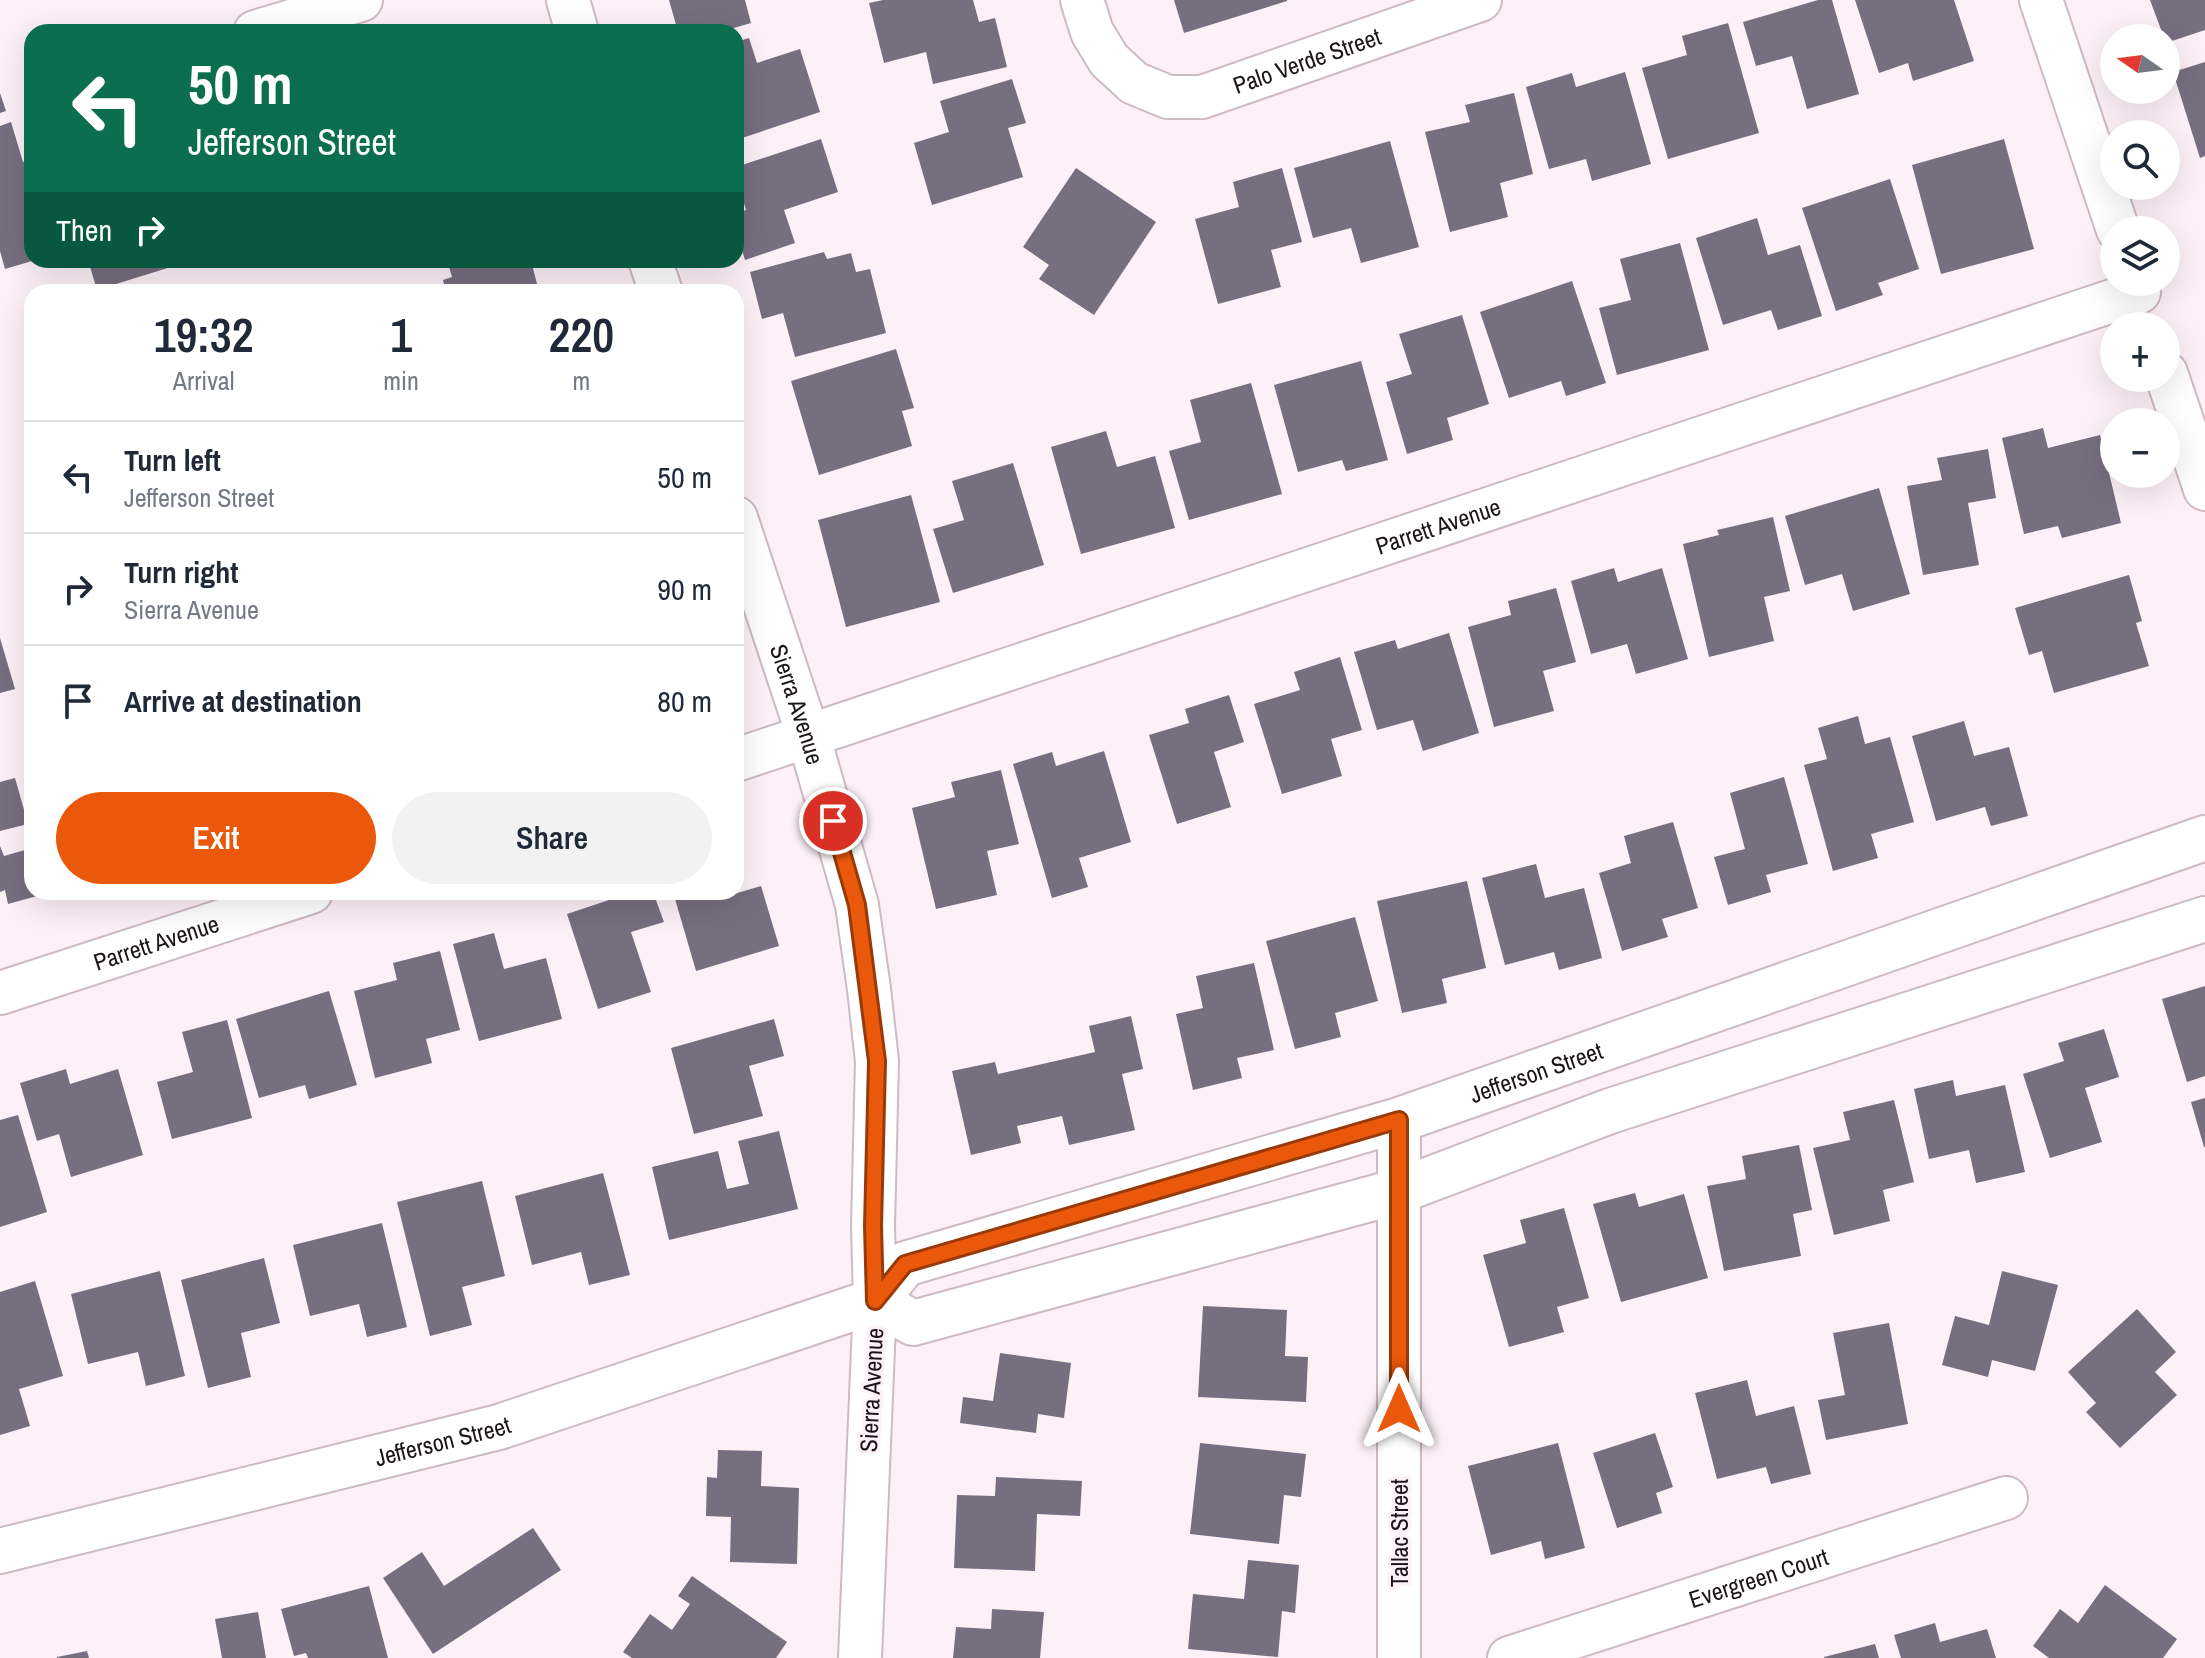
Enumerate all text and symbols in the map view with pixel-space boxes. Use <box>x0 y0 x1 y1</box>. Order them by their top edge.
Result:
street label: Palo Verde Street <box>1229 20 1385 101</box>
north arrow <box>2100 24 2180 104</box>
map controls <box>2100 24 2180 488</box>
text: 50 m <box>188 46 293 121</box>
icon: left <box>56 56 160 160</box>
text: Jefferson Street <box>188 118 396 166</box>
button: search <box>2100 120 2180 200</box>
icon: right <box>128 208 172 252</box>
text: Then <box>56 210 112 250</box>
button: layers <box>2100 216 2180 296</box>
text: 19:32 <box>154 302 254 367</box>
text: 1 <box>390 302 412 367</box>
text: 220 <box>549 302 614 367</box>
button: + <box>2100 312 2180 392</box>
text: Arrival <box>173 363 234 398</box>
text: min <box>383 363 419 398</box>
text: m <box>573 363 590 398</box>
button: − <box>2100 408 2180 488</box>
text: Turn left <box>124 440 221 480</box>
icon: left <box>56 455 100 499</box>
text: 50 m <box>657 457 712 497</box>
text: Jefferson Street <box>124 480 274 515</box>
street label: Parrett Avenue <box>1371 490 1505 562</box>
text: Turn right <box>124 552 238 592</box>
icon: right <box>56 567 100 611</box>
text: 90 m <box>657 569 712 609</box>
text: Sierra Avenue <box>124 592 259 627</box>
street label: Sierra Avenue <box>763 640 832 768</box>
icon: arrive <box>56 679 100 723</box>
text: Arrive at destination <box>124 681 362 721</box>
text: 80 m <box>657 681 712 721</box>
pin <box>799 787 867 855</box>
button: Exit <box>56 792 376 884</box>
button: Share <box>392 792 712 884</box>
icon: arrive <box>811 799 855 843</box>
street label: Parrett Avenue <box>89 907 223 978</box>
street label: Jefferson Street <box>1465 1034 1607 1110</box>
street label: Sierra Avenue <box>852 1327 890 1453</box>
position arrow <box>1357 1367 1441 1451</box>
street label: Jefferson Street <box>371 1408 515 1473</box>
street label: Tallac Street <box>1383 1478 1415 1587</box>
street label: Evergreen Court <box>1685 1540 1833 1615</box>

